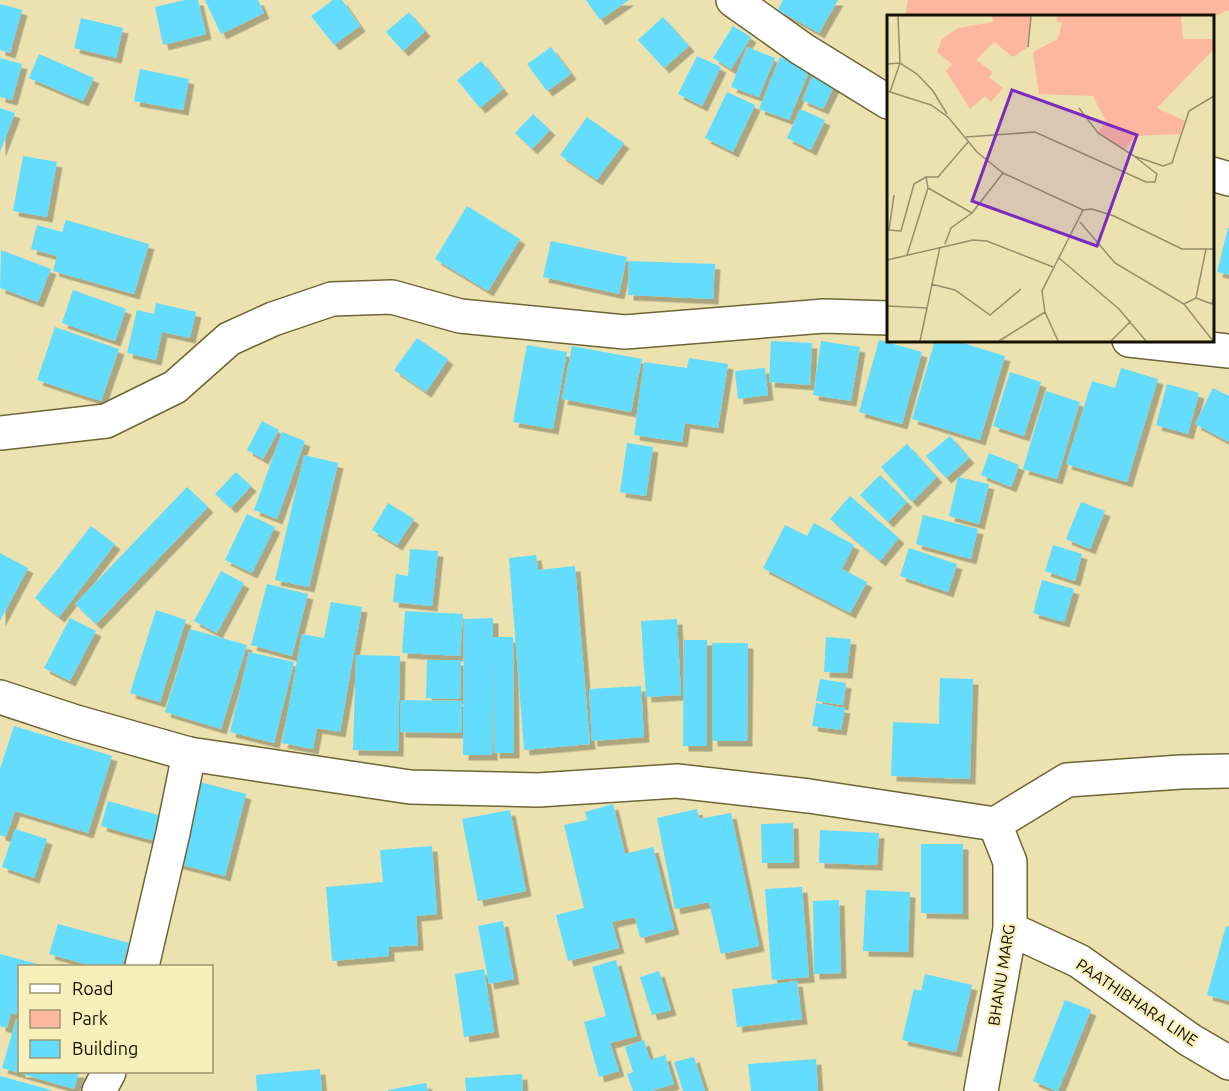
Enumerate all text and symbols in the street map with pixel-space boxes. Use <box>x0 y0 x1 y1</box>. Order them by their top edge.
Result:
inset map <box>887 15 1214 342</box>
street label: BHANU MARG <box>984 923 1018 1027</box>
street label: PAATHIBHARA LINE <box>1073 955 1201 1049</box>
legend <box>18 965 213 1073</box>
text: Road <box>72 978 114 998</box>
text: Park <box>72 1008 108 1028</box>
text: Building <box>72 1038 138 1058</box>

